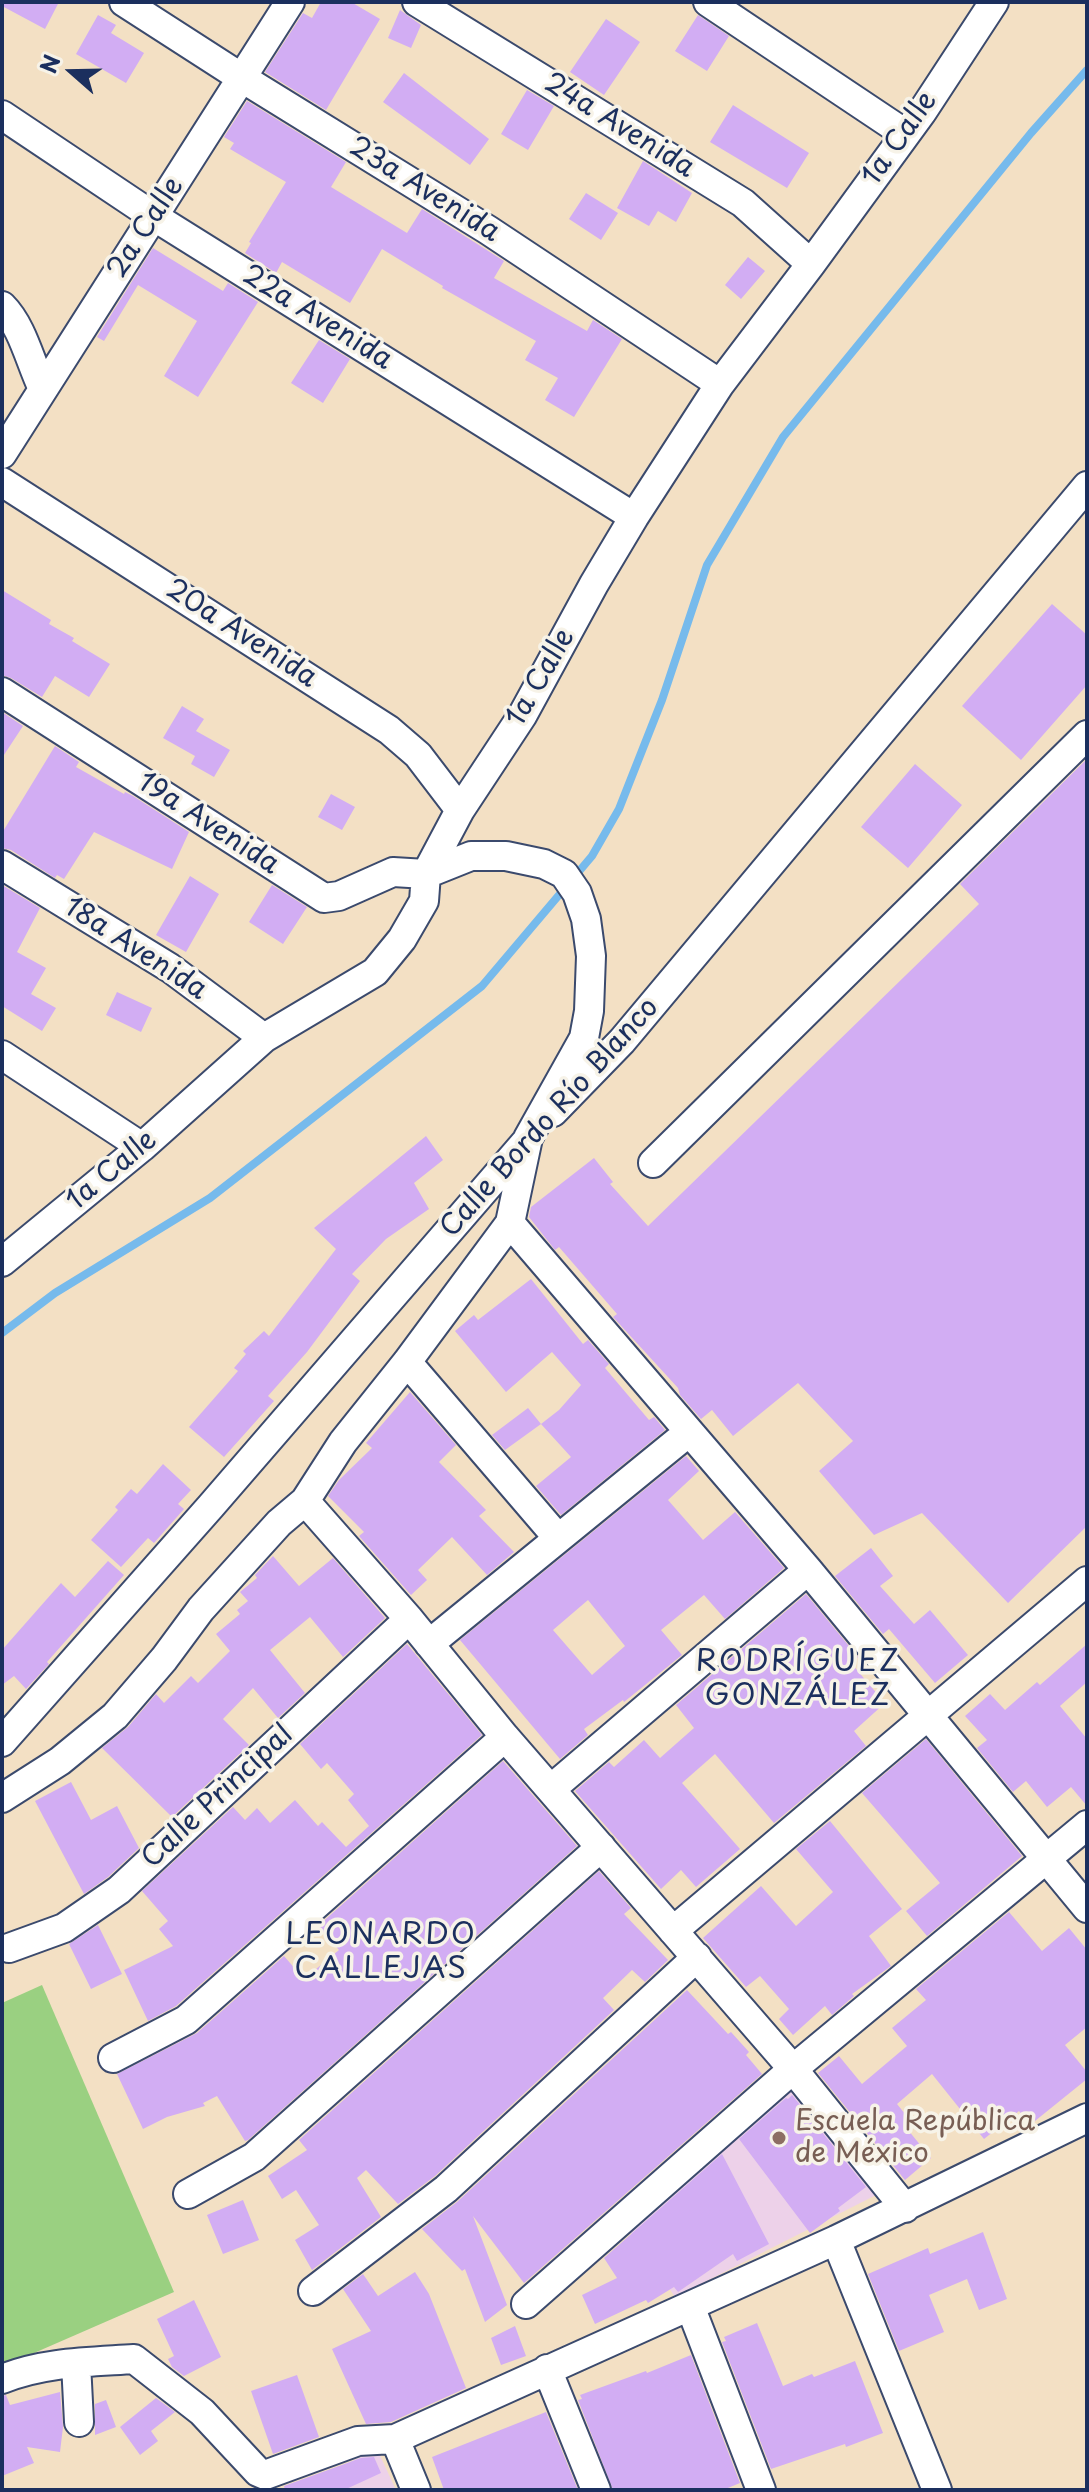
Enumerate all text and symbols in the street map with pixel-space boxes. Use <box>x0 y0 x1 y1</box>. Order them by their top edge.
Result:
north arrow <box>32 32 112 112</box>
text: N <box>30 50 67 77</box>
street label: 24a Avenida <box>538 66 700 186</box>
street label: 1a Calle <box>855 85 945 193</box>
street label: 23a Avenida <box>342 130 506 250</box>
street label: 2a Calle <box>101 171 191 285</box>
street label: 22a Avenida <box>236 259 398 377</box>
street label: 20a Avenida <box>159 573 323 695</box>
street label: 1a Calle <box>500 623 582 733</box>
street label: 19a Avenida <box>131 766 285 882</box>
street label: 18a Avenida <box>57 890 213 1008</box>
street label: Calle Bordo Río Blanco <box>434 992 666 1244</box>
street label: 1a Calle <box>60 1124 164 1218</box>
district label: RODRÍGUEZ GONZÁLEZ <box>698 1645 898 1716</box>
street label: Calle Principal <box>135 1718 301 1876</box>
district label: LEONARDO CALLEJAS <box>287 1918 475 1988</box>
place label: Escuela República de México <box>795 2105 1035 2171</box>
marker: Escuela República de México <box>770 2129 788 2147</box>

